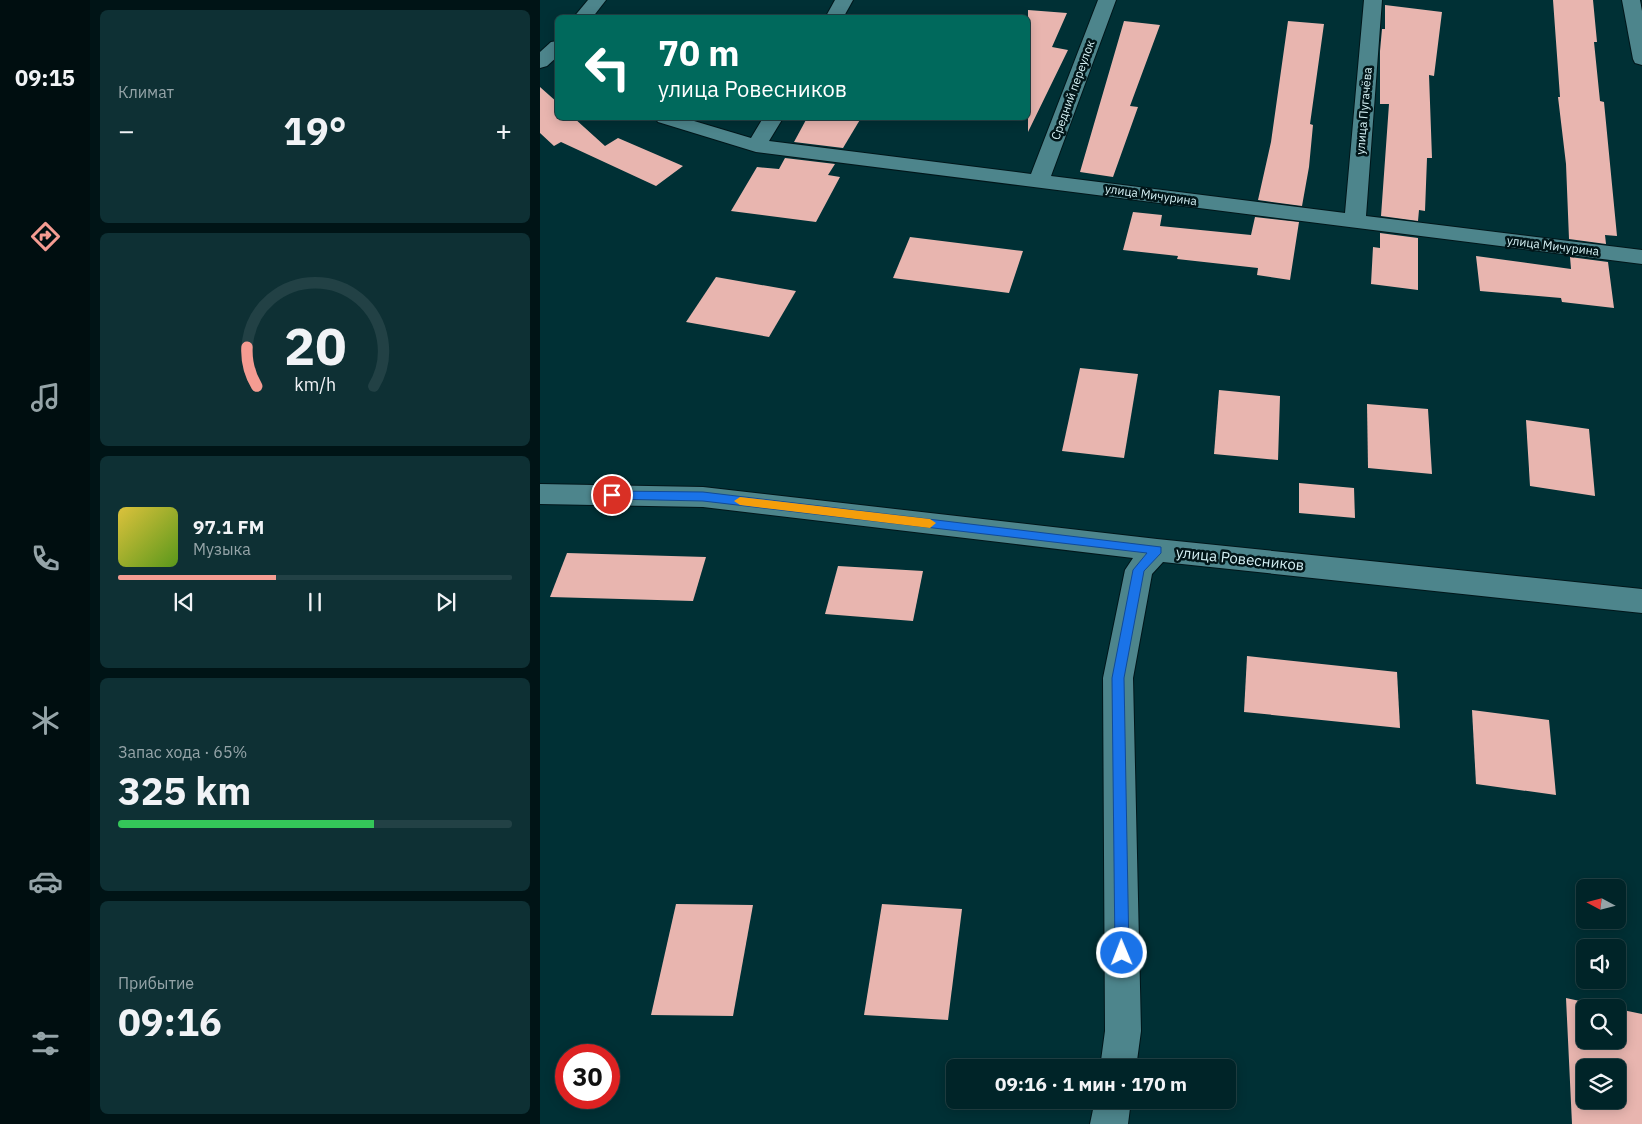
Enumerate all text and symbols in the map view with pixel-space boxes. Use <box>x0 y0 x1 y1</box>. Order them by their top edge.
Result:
text: 70 m <box>658 30 740 76</box>
icon: left <box>575 35 640 100</box>
street label: Средний переулок <box>1048 38 1098 142</box>
text: 09:15 <box>15 63 75 92</box>
street label: улица Пугачёва <box>1352 66 1375 155</box>
text: улица Ровесников <box>658 74 847 103</box>
text: Климат <box>118 82 174 102</box>
text: 19° <box>283 106 347 155</box>
text: − <box>118 112 135 149</box>
text: + <box>495 112 512 149</box>
street label: улица Мичурина <box>1104 181 1199 208</box>
icon: directions <box>28 219 63 254</box>
street label: улица Мичурина <box>1506 232 1601 259</box>
text: 20 <box>284 312 346 379</box>
text: km/h <box>294 373 336 396</box>
icon: music <box>28 380 63 415</box>
pin <box>591 474 633 516</box>
icon: arrive <box>598 481 626 509</box>
text: 97.1 FM <box>193 515 264 539</box>
text: Музыка <box>193 539 251 559</box>
icon: phone <box>28 541 63 576</box>
street label: улица Ровесников <box>1175 542 1305 575</box>
icon: previous <box>170 588 198 616</box>
icon: pause <box>301 588 329 616</box>
icon: next <box>432 588 460 616</box>
icon: climate <box>28 703 63 738</box>
text: Запас хода · 65% <box>118 742 247 762</box>
text: 325 km <box>118 766 251 815</box>
icon: car <box>28 864 63 899</box>
north arrow <box>1576 879 1626 929</box>
map controls <box>1576 879 1626 1109</box>
position arrow <box>1095 926 1147 978</box>
button: sound <box>1576 939 1626 989</box>
text: Прибытие <box>118 973 194 993</box>
text: 09:16 <box>118 997 222 1046</box>
button: search <box>1576 999 1626 1049</box>
icon: filters <box>28 1026 63 1061</box>
speed limit sign: 30 <box>555 1044 620 1109</box>
button: layers <box>1576 1059 1626 1109</box>
text: 09:16 · 1 мин · 170 m <box>995 1072 1187 1096</box>

